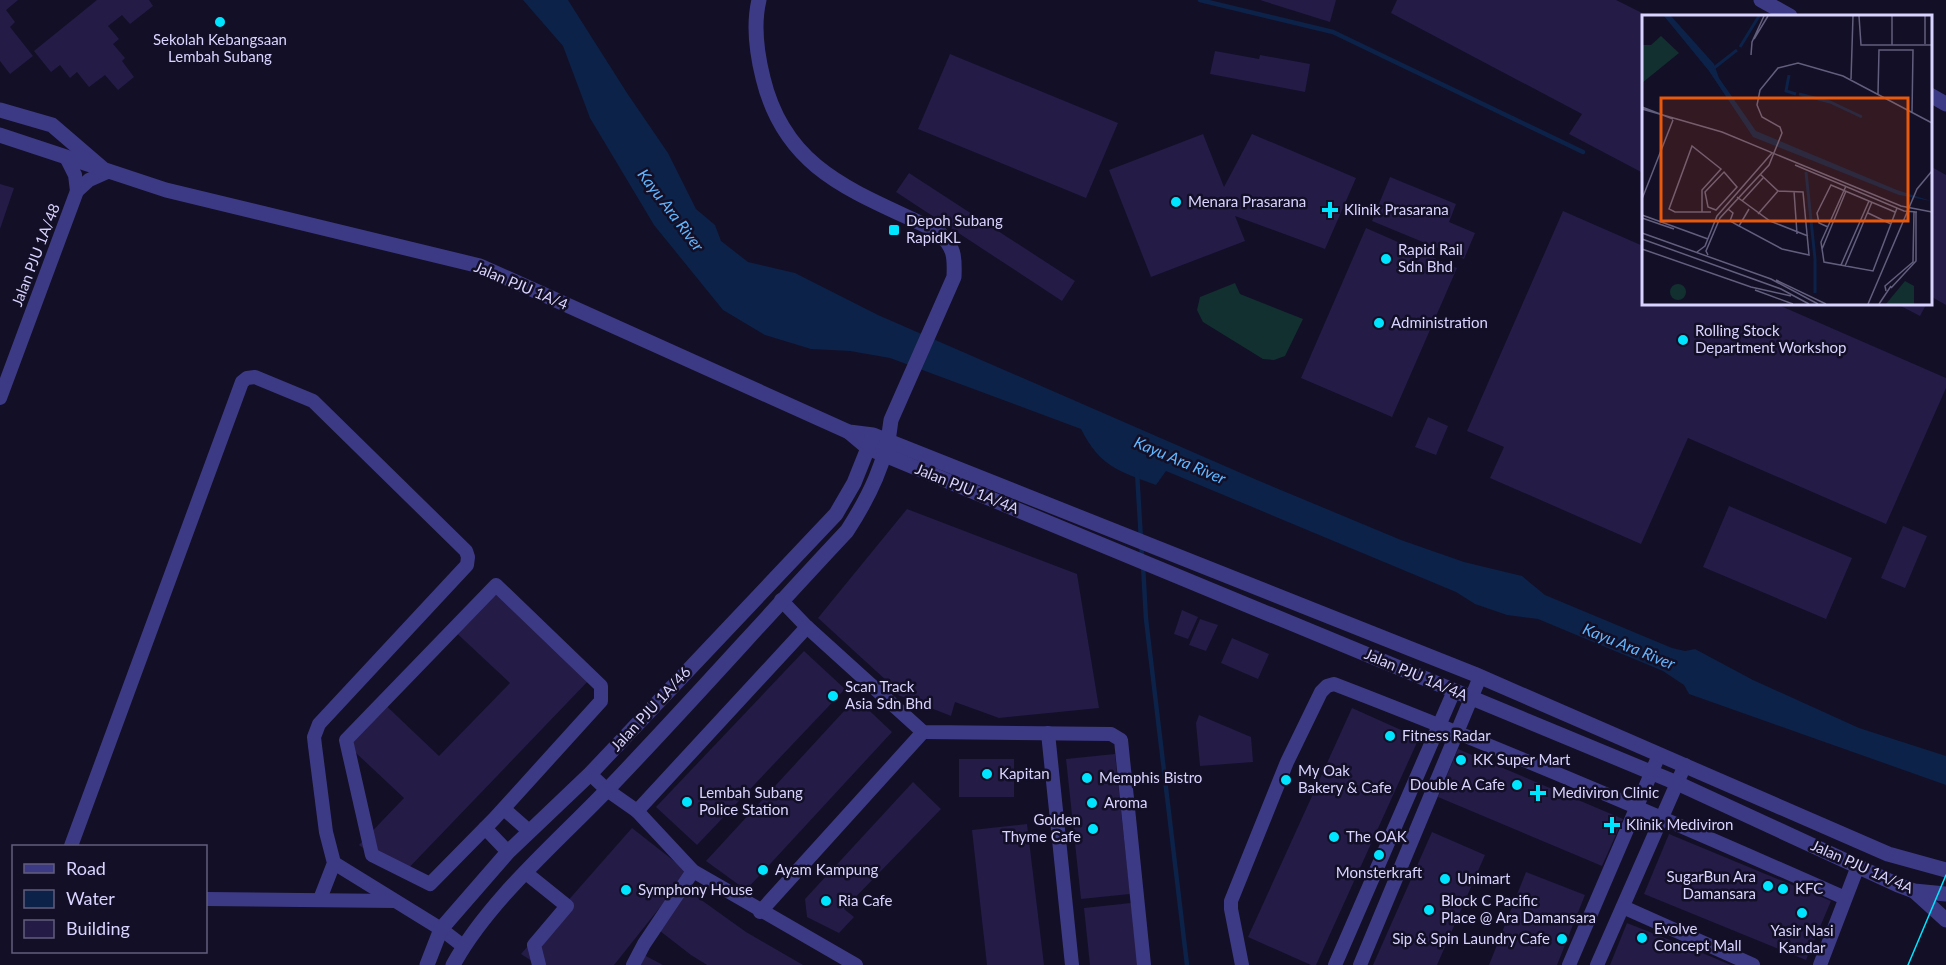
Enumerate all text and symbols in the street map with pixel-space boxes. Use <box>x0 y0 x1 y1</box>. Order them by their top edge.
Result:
marker: Sekolah Kebangsaan Lembah Subang <box>213 15 227 29</box>
inset map <box>1642 15 1931 304</box>
place label: Sekolah Kebangsaan Lembah Subang <box>153 30 287 65</box>
water label: Kayu Ara River <box>634 165 709 255</box>
place label: Menara Prasarana <box>1188 192 1306 210</box>
marker: Menara Prasarana <box>1169 195 1183 209</box>
place label: Klinik Prasarana <box>1344 200 1449 218</box>
street label: Jalan PJU 1A/48 <box>7 201 63 309</box>
marker: Klinik Prasarana <box>1321 201 1339 219</box>
place label: Depoh Subang RapidKL <box>906 211 1003 246</box>
marker: Depoh Subang RapidKL <box>887 223 901 237</box>
place label: Rapid Rail Sdn Bhd <box>1398 240 1463 275</box>
marker: Rapid Rail Sdn Bhd <box>1379 252 1393 266</box>
street label: Jalan PJU 1A/4 <box>472 257 571 313</box>
place label: Administration <box>1391 313 1488 331</box>
marker: Administration <box>1372 316 1386 330</box>
place label: Rolling Stock Department Workshop <box>1695 321 1847 356</box>
marker: Rolling Stock Department Workshop <box>1676 333 1690 347</box>
water label: Kayu Ara River <box>1132 432 1229 488</box>
street label: Jalan PJU 1A/4A <box>913 459 1023 517</box>
water label: Kayu Ara River <box>1580 618 1678 673</box>
street label: Jalan PJU 1A/4A <box>1362 644 1471 704</box>
street label: Jalan PJU 1A/46 <box>607 662 694 754</box>
place label: Scan Track Asia Sdn Bhd <box>845 677 932 712</box>
marker: Scan Track Asia Sdn Bhd <box>826 689 840 703</box>
place label: Fitness Radar <box>1402 726 1491 744</box>
marker: Fitness Radar <box>1383 729 1397 743</box>
place label: KK Super Mart <box>1473 750 1571 768</box>
marker: KK Super Mart <box>1454 753 1468 767</box>
place label: My Oak Bakery & Cafe <box>1298 761 1392 796</box>
place label: Kapitan <box>999 764 1050 782</box>
marker: Kapitan <box>980 767 994 781</box>
place label: Memphis Bistro <box>1099 768 1202 786</box>
marker: Memphis Bistro <box>1080 771 1094 785</box>
marker: My Oak Bakery & Cafe <box>1279 773 1293 787</box>
place label: Double A Cafe <box>1410 775 1505 793</box>
marker: Double A Cafe <box>1510 778 1524 792</box>
place label: Lembah Subang Police Station <box>699 783 803 818</box>
place label: Mediviron Clinic <box>1552 783 1659 801</box>
marker: Mediviron Clinic <box>1529 784 1547 802</box>
place label: Aroma <box>1104 793 1148 811</box>
marker: Lembah Subang Police Station <box>680 795 694 809</box>
marker: Aroma <box>1085 796 1099 810</box>
place label: Golden Thyme Cafe <box>1002 810 1081 845</box>
place label: Klinik Mediviron <box>1626 815 1734 833</box>
marker: Klinik Mediviron <box>1603 816 1621 834</box>
marker: Golden Thyme Cafe <box>1086 822 1100 836</box>
place label: The OAK <box>1346 827 1407 845</box>
marker: The OAK <box>1327 830 1341 844</box>
street label: Jalan PJU 1A/4A <box>1808 835 1917 897</box>
legend <box>12 845 207 953</box>
marker: Monsterkraft <box>1372 848 1386 862</box>
text: Road <box>66 857 106 879</box>
place label: Ayam Kampung <box>775 860 879 878</box>
marker: Ayam Kampung <box>756 863 770 877</box>
place label: Monsterkraft <box>1336 863 1423 881</box>
place label: SugarBun Ara Damansara <box>1667 867 1756 902</box>
place label: Unimart <box>1457 869 1511 887</box>
marker: Unimart <box>1438 872 1452 886</box>
marker: SugarBun Ara Damansara <box>1761 879 1775 893</box>
place label: KFC <box>1795 879 1823 897</box>
place label: Symphony House <box>638 880 753 898</box>
marker: KFC <box>1776 882 1790 896</box>
marker: Symphony House <box>619 883 633 897</box>
text: Water <box>66 887 115 909</box>
place label: Ria Cafe <box>838 891 893 909</box>
place label: Block C Pacific Place @ Ara Damansara <box>1441 891 1596 926</box>
marker: Ria Cafe <box>819 894 833 908</box>
marker: Block C Pacific Place @ Ara Damansara <box>1422 903 1436 917</box>
marker: Yasir Nasi Kandar <box>1795 906 1809 920</box>
text: Building <box>66 917 130 939</box>
place label: Evolve Concept Mall <box>1654 919 1741 954</box>
place label: Yasir Nasi Kandar <box>1770 921 1834 956</box>
place label: Sip & Spin Laundry Cafe <box>1392 929 1550 947</box>
marker: Evolve Concept Mall <box>1635 931 1649 945</box>
marker: Sip & Spin Laundry Cafe <box>1555 932 1569 946</box>

